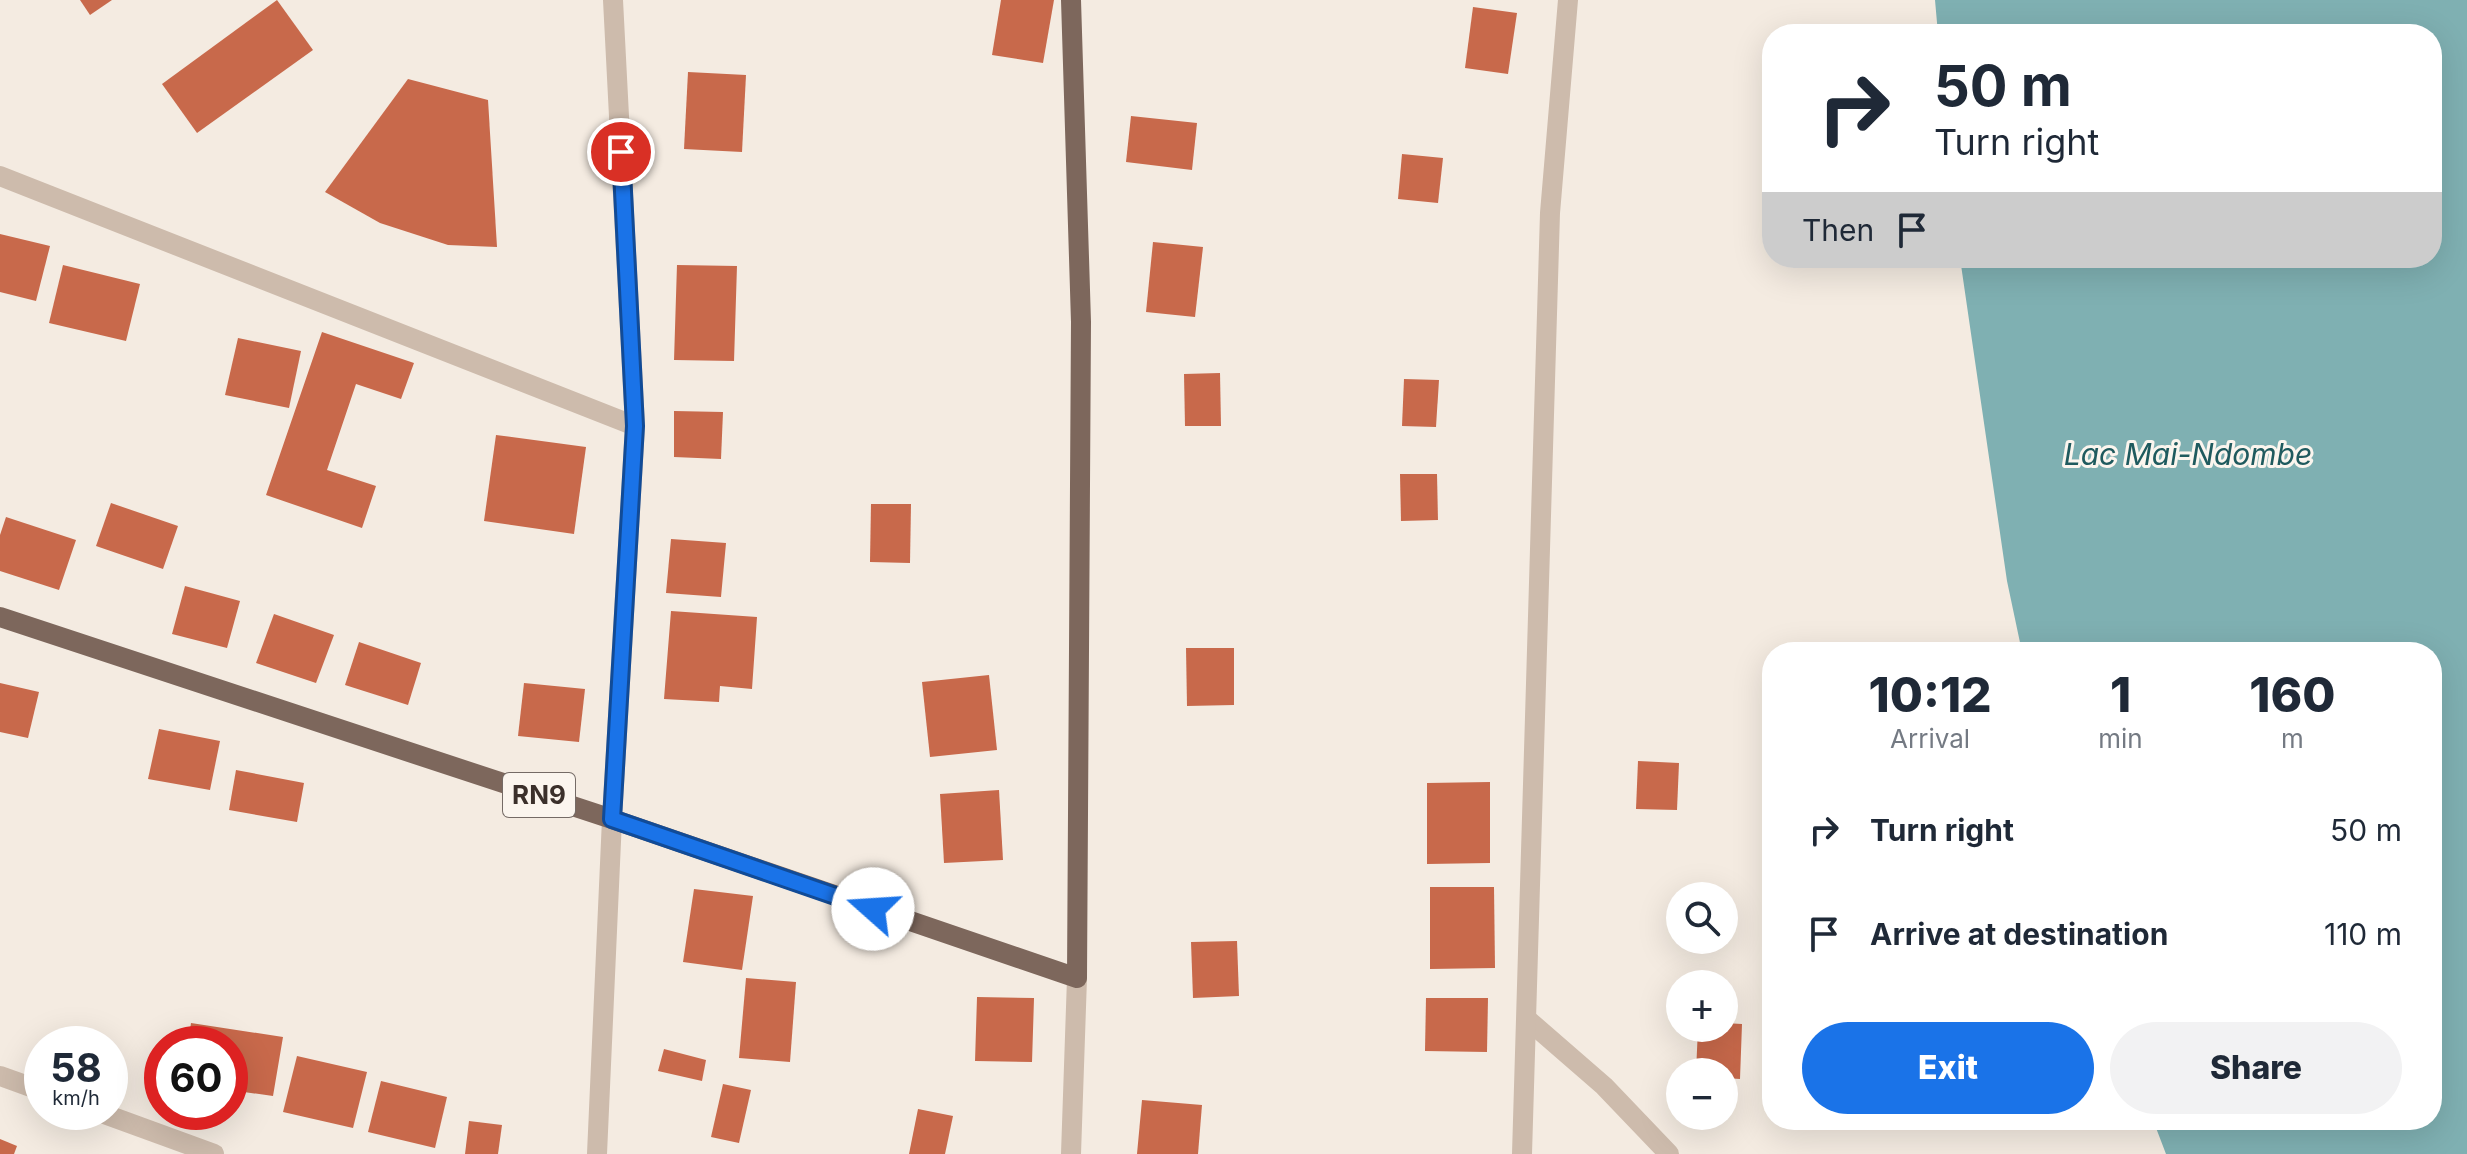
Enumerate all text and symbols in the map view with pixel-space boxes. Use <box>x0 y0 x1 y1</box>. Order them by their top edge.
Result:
text: 50 m <box>1934 52 2072 120</box>
icon: right <box>1802 56 1906 160</box>
pin <box>587 118 655 186</box>
text: Turn right <box>1934 120 2099 164</box>
icon: arrive <box>599 130 643 174</box>
icon: arrive <box>1890 208 1934 252</box>
text: Then <box>1802 212 1874 248</box>
water label: Lac Mai-Ndombe <box>2064 436 2312 472</box>
text: 10:12 <box>1869 665 1992 724</box>
text: 1 <box>2110 665 2131 724</box>
text: 160 <box>2249 665 2335 724</box>
text: Arrival <box>1890 723 1970 754</box>
text: min <box>2098 723 2143 754</box>
text: m <box>2281 723 2304 754</box>
road number: RN9 <box>503 773 575 817</box>
icon: right <box>1802 808 1846 852</box>
text: Turn right <box>1870 812 2014 848</box>
text: 50 m <box>2330 812 2402 848</box>
position arrow <box>831 867 915 951</box>
map controls <box>1666 882 1738 1130</box>
button: search <box>1666 882 1738 954</box>
icon: arrive <box>1802 912 1846 956</box>
text: Arrive at destination <box>1870 916 2168 952</box>
text: 110 m <box>2324 916 2402 952</box>
button: + <box>1666 970 1738 1042</box>
button: Exit <box>1802 1022 2094 1114</box>
button: Share <box>2110 1022 2402 1114</box>
speed limit sign: 60 <box>144 1026 248 1130</box>
text: 58 <box>50 1043 102 1092</box>
button: − <box>1666 1058 1738 1130</box>
text: km/h <box>52 1086 100 1110</box>

